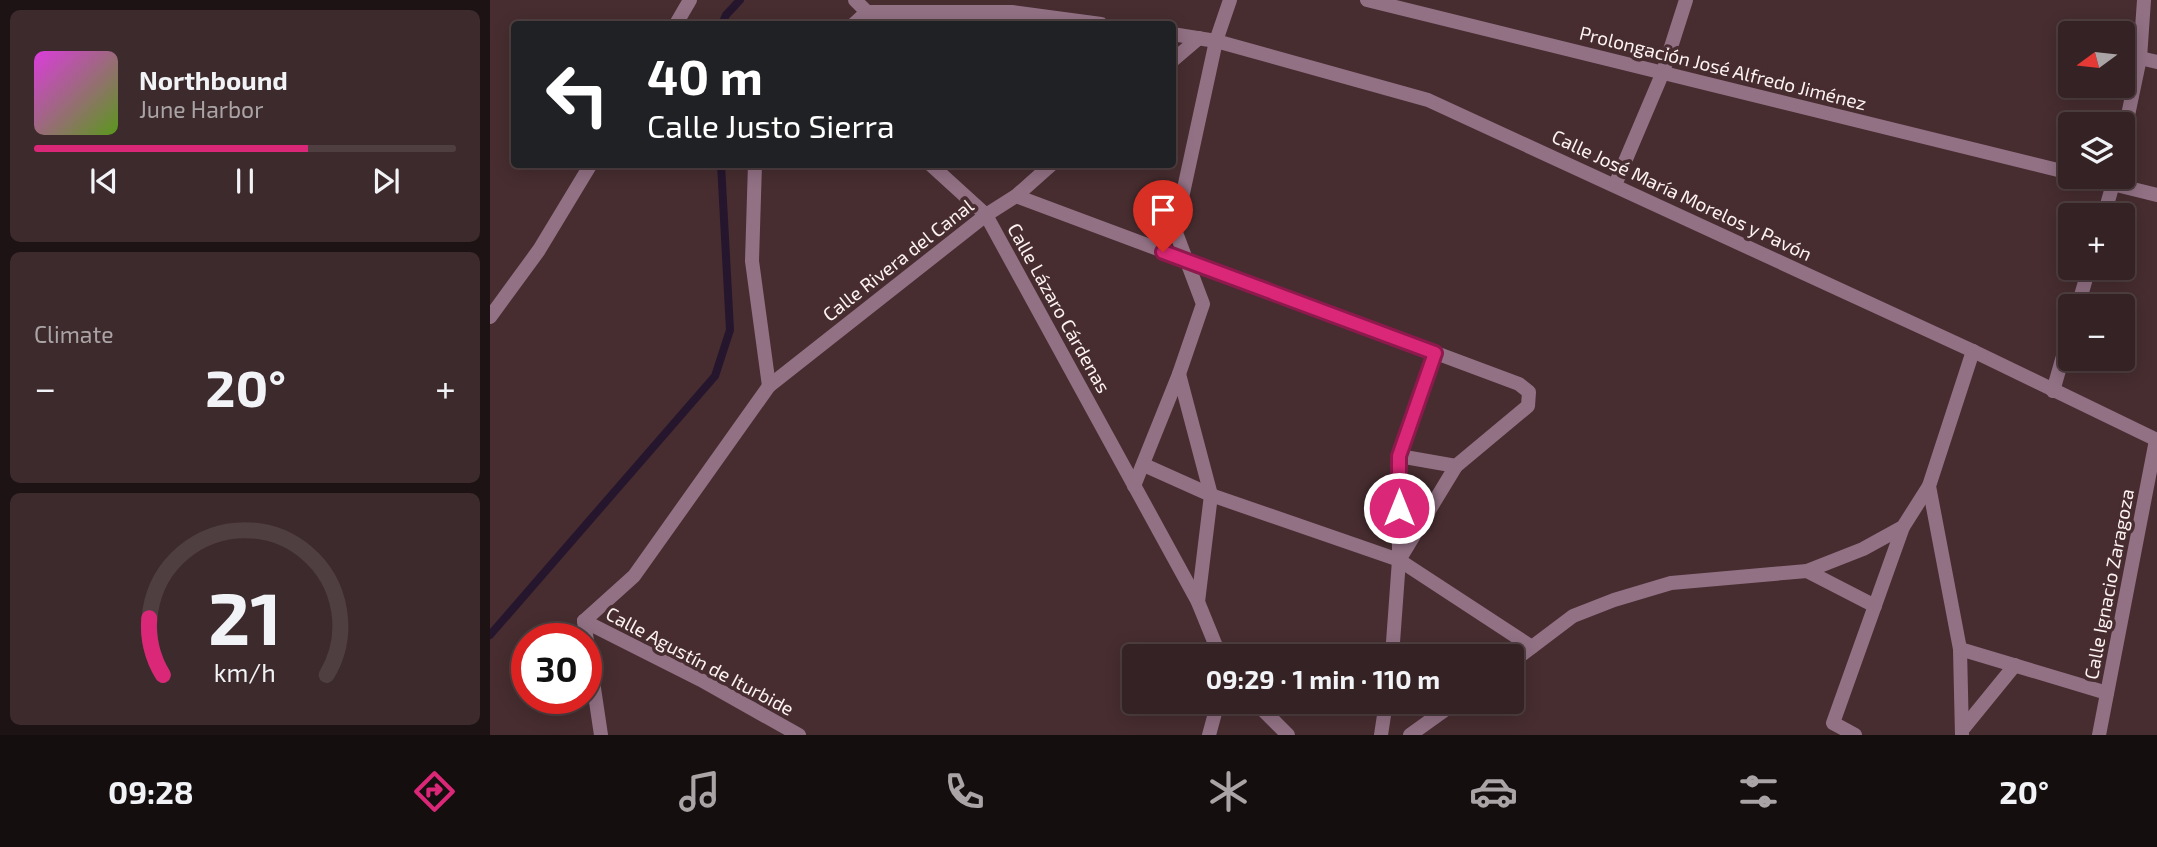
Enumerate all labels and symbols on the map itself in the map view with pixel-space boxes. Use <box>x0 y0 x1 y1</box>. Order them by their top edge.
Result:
street label: Prolongación José Alfredo Jiménez <box>1577 21 1869 114</box>
north arrow <box>2058 21 2135 98</box>
street label: Calle José María Morelos y Pavón <box>1549 124 1816 265</box>
pin <box>1133 180 1193 252</box>
street label: Calle Rivera del Canal <box>818 193 978 326</box>
street label: Calle Lázaro Cárdenas <box>1003 219 1116 397</box>
position arrow <box>1362 471 1436 545</box>
street label: Calle Ignacio Zaragoza <box>2079 487 2138 681</box>
street label: Calle Agustín de Iturbide <box>602 601 798 720</box>
speed limit sign: 30 <box>511 623 602 714</box>

